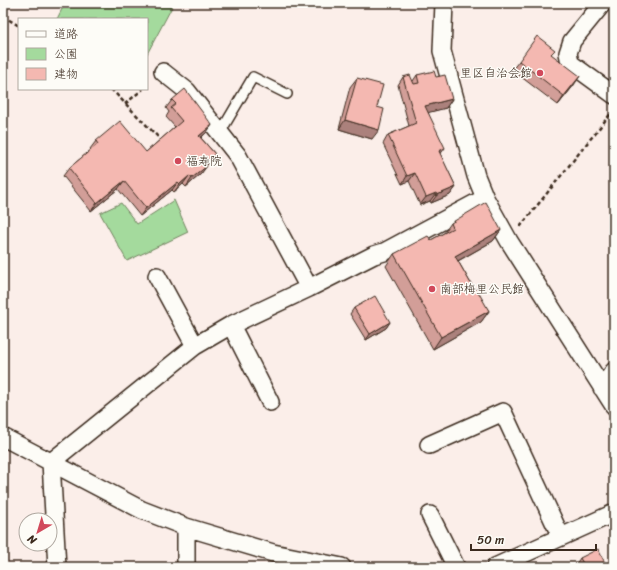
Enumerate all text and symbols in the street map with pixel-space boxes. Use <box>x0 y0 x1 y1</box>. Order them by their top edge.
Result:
legend <box>18 18 148 90</box>
text: 道路 <box>54 23 78 45</box>
text: 公園 <box>54 43 78 65</box>
place label: 里区自治会館 <box>460 62 532 84</box>
text: 建物 <box>54 63 78 85</box>
marker: 里区自治会館 <box>535 68 545 78</box>
place label: 福寿院 <box>186 150 222 172</box>
marker: 福寿院 <box>173 156 183 166</box>
place label: 南部梅里公民館 <box>440 278 524 300</box>
marker: 南部梅里公民館 <box>427 284 437 294</box>
north arrow <box>18 512 58 552</box>
scale bar <box>471 526 596 552</box>
text: N <box>23 529 42 550</box>
text: 50 m <box>477 529 504 551</box>

